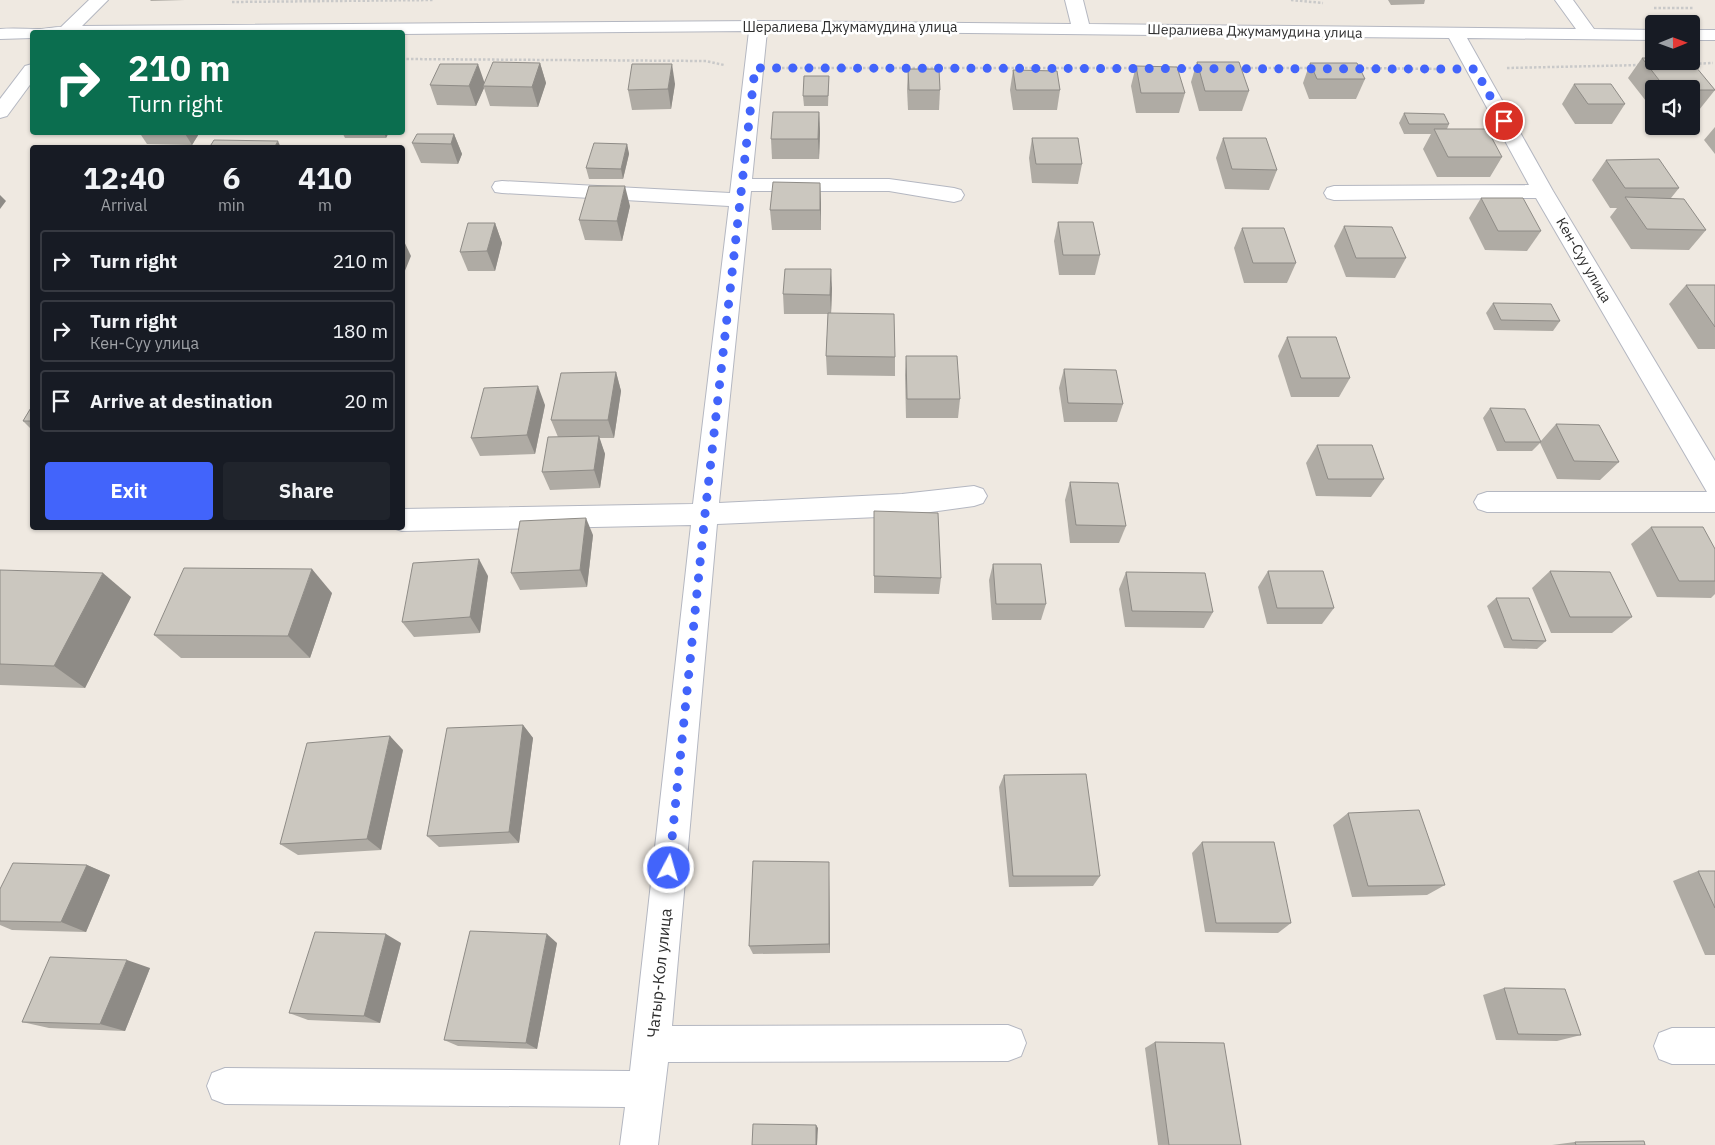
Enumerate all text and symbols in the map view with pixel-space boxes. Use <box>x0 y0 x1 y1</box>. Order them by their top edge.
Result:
north arrow <box>1645 15 1700 70</box>
map controls <box>1645 15 1700 135</box>
street label: Шералиева Джумамудина улица <box>742 18 958 36</box>
street label: Шералиева Джумамудина улица <box>1147 20 1363 42</box>
text: 210 m <box>128 45 231 91</box>
icon: right <box>45 50 110 115</box>
button: sound <box>1645 80 1700 135</box>
text: Turn right <box>128 89 223 118</box>
pin <box>1483 100 1525 142</box>
icon: arrive <box>1490 107 1518 135</box>
text: 12:40 <box>83 158 165 197</box>
text: 6 <box>222 158 240 197</box>
text: 410 <box>298 158 352 197</box>
text: Arrival <box>101 195 147 215</box>
text: min <box>218 195 245 215</box>
text: m <box>318 195 332 215</box>
street label: Кен-Суу улица <box>1552 214 1616 306</box>
icon: right <box>47 247 75 275</box>
text: Turn right <box>90 249 177 273</box>
text: 210 m <box>333 249 388 273</box>
text: Turn right <box>90 309 177 333</box>
icon: right <box>47 317 75 345</box>
text: 180 m <box>333 319 388 343</box>
text: Кен-Суу улица <box>90 333 199 353</box>
icon: arrive <box>47 387 75 415</box>
text: Arrive at destination <box>90 389 273 413</box>
text: 20 m <box>344 389 388 413</box>
button: Exit <box>45 462 213 520</box>
button: Share <box>223 462 390 520</box>
position arrow <box>642 841 694 893</box>
street label: Чатыр-Кол улица <box>642 907 676 1039</box>

